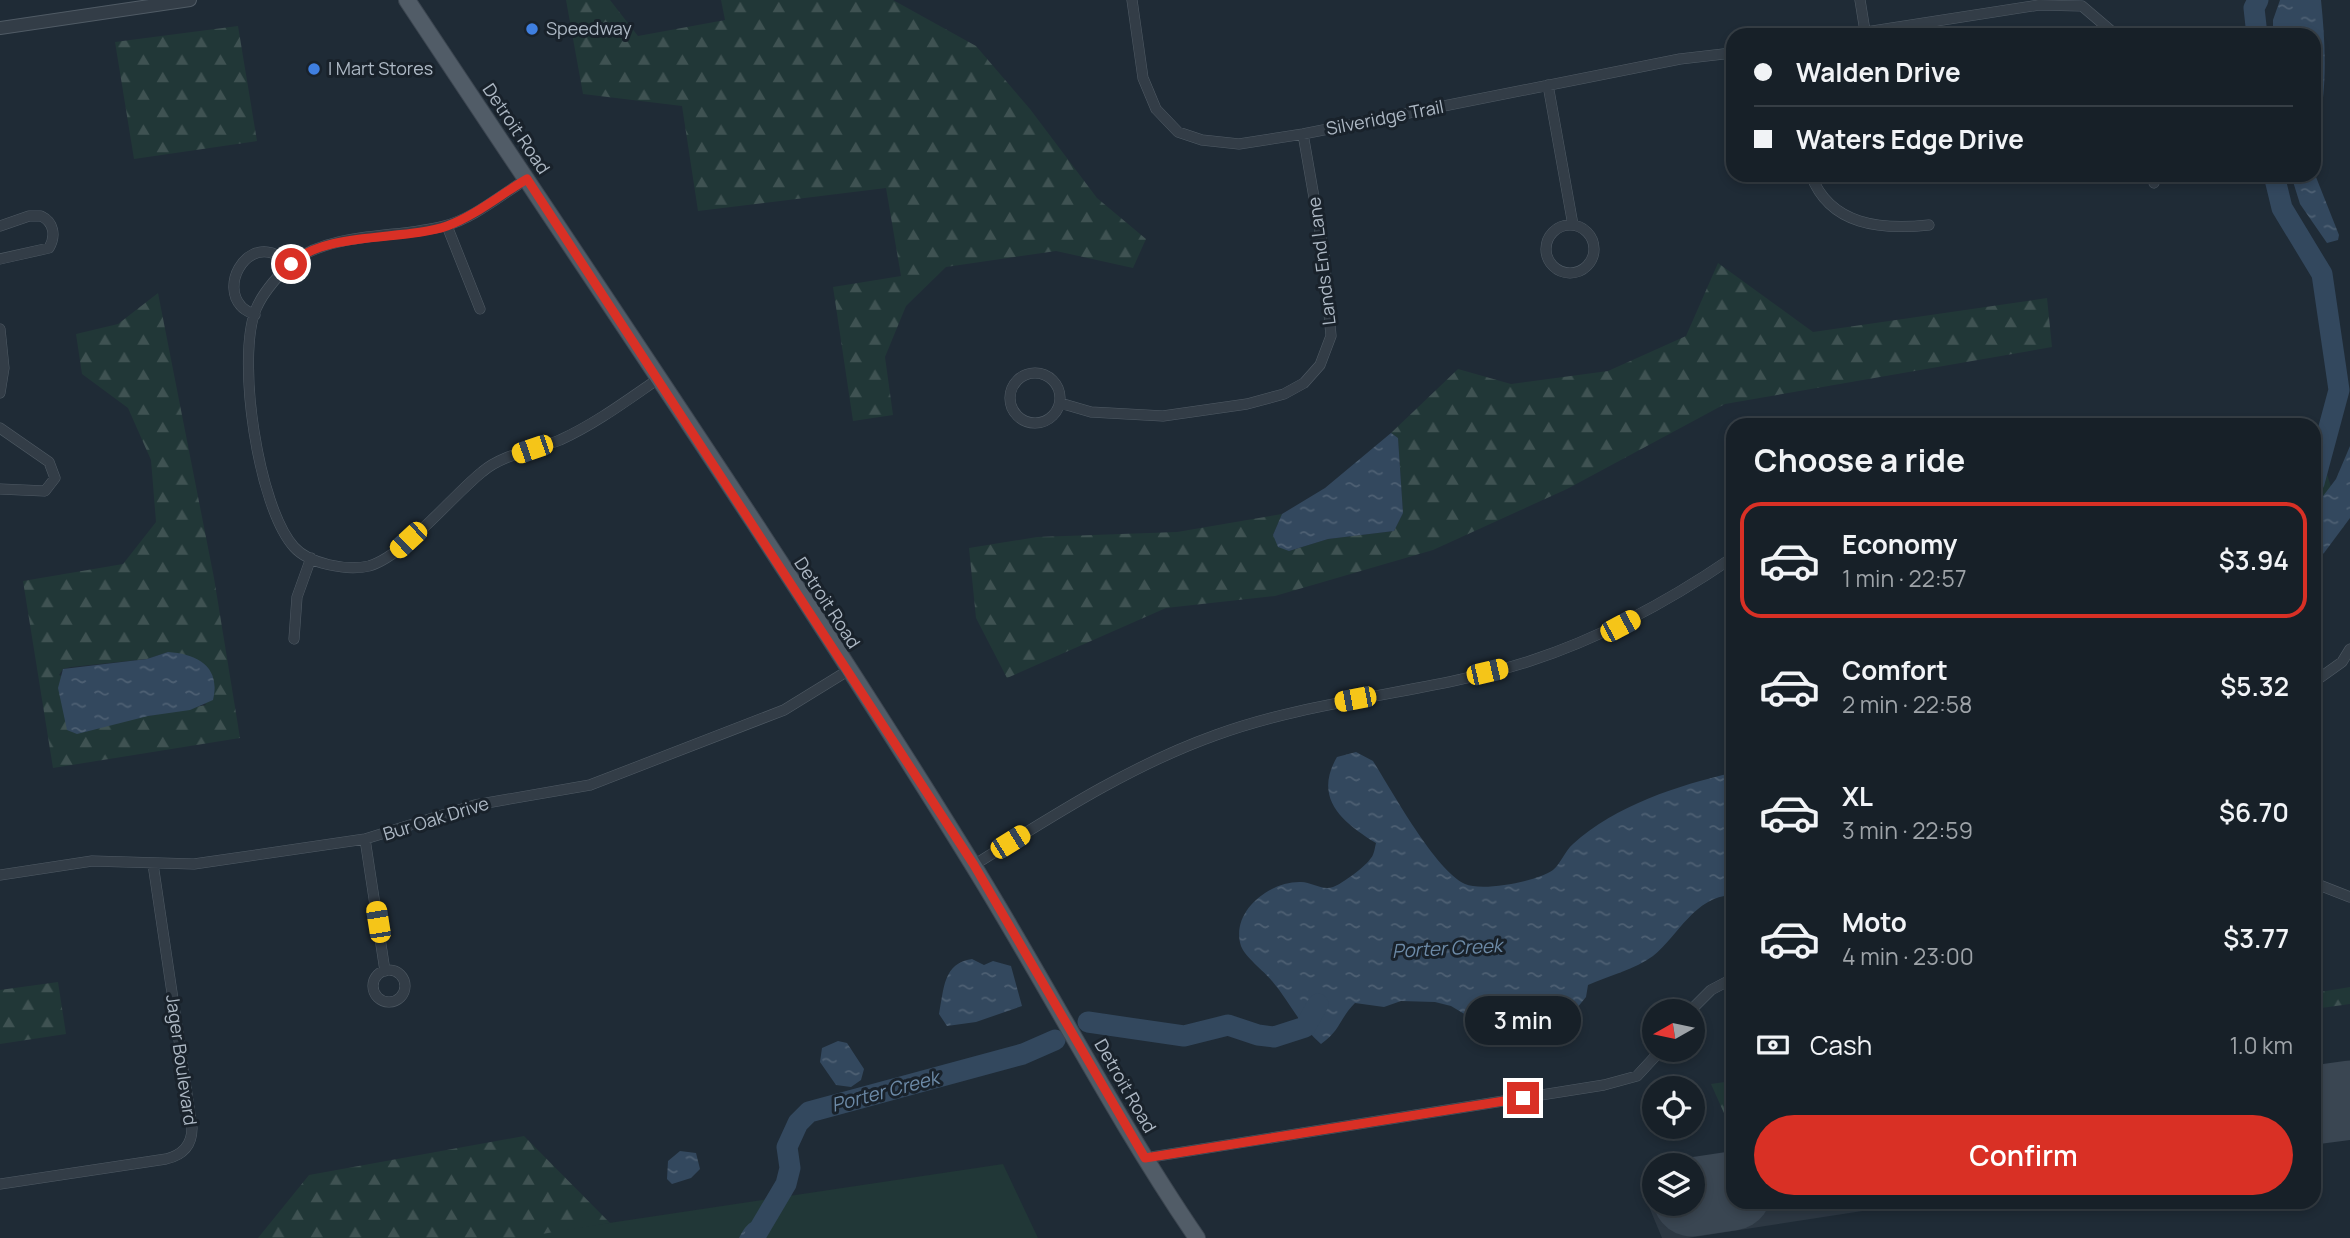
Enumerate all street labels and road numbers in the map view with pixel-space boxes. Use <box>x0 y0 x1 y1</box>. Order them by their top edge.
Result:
street label: Detroit Road <box>478 78 556 178</box>
street label: Silveridge Trail <box>1324 94 1446 140</box>
street label: Lands End Lane <box>1301 196 1341 327</box>
street label: Detroit Road <box>789 552 866 653</box>
street label: Bur Oak Drive <box>380 791 492 846</box>
street label: Jager Boulevard <box>161 993 203 1127</box>
street label: Detroit Road <box>1089 1034 1162 1137</box>

